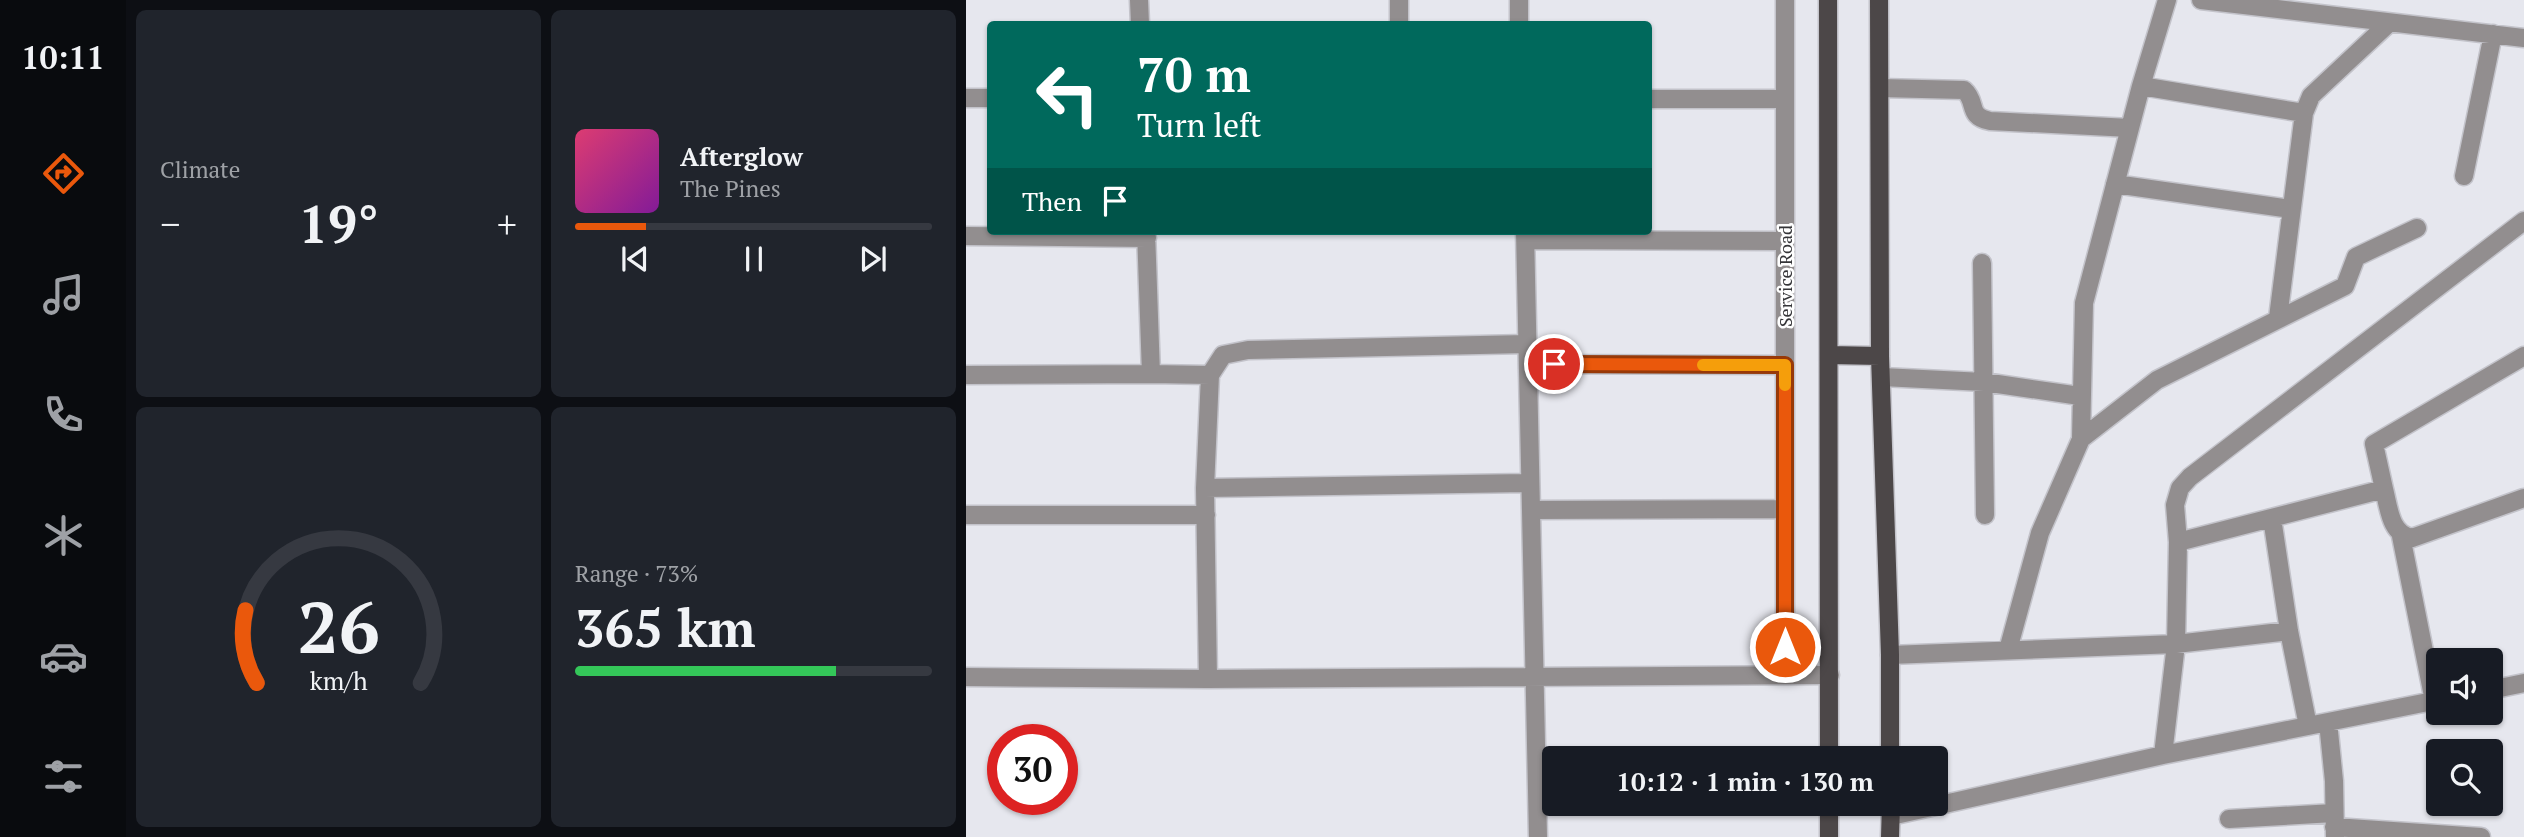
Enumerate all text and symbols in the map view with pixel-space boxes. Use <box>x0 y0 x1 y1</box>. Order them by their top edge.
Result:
text: 10:11 <box>21 36 105 78</box>
text: 70 m <box>1137 41 1251 106</box>
icon: left <box>1022 49 1113 140</box>
text: Turn left <box>1137 104 1261 146</box>
text: Afterglow <box>680 139 803 173</box>
icon: directions <box>39 149 88 198</box>
text: Climate <box>160 154 240 185</box>
text: The Pines <box>680 173 781 204</box>
icon: arrive <box>1096 182 1134 220</box>
text: Then <box>1022 184 1082 218</box>
text: 19° <box>298 189 379 258</box>
text: − <box>160 199 180 249</box>
text: + <box>497 199 517 249</box>
street label: Service Road <box>1773 225 1797 327</box>
icon: previous <box>616 240 654 278</box>
icon: pause <box>735 240 773 278</box>
icon: next <box>854 240 892 278</box>
icon: music <box>39 270 88 319</box>
pin <box>1524 334 1584 394</box>
icon: arrive <box>1535 345 1573 383</box>
icon: phone <box>39 390 88 439</box>
icon: climate <box>39 511 88 560</box>
text: Range · 73% <box>575 558 698 589</box>
text: 26 <box>297 577 380 674</box>
text: 365 km <box>575 593 756 662</box>
position arrow <box>1748 610 1822 684</box>
icon: car <box>39 632 88 681</box>
map controls <box>2426 648 2503 816</box>
button: sound <box>2426 648 2503 725</box>
text: km/h <box>310 664 368 697</box>
speed limit sign: 30 <box>987 724 1078 815</box>
button: search <box>2426 739 2503 816</box>
icon: filters <box>39 752 88 801</box>
text: 10:12 · 1 min · 130 m <box>1616 764 1874 798</box>

